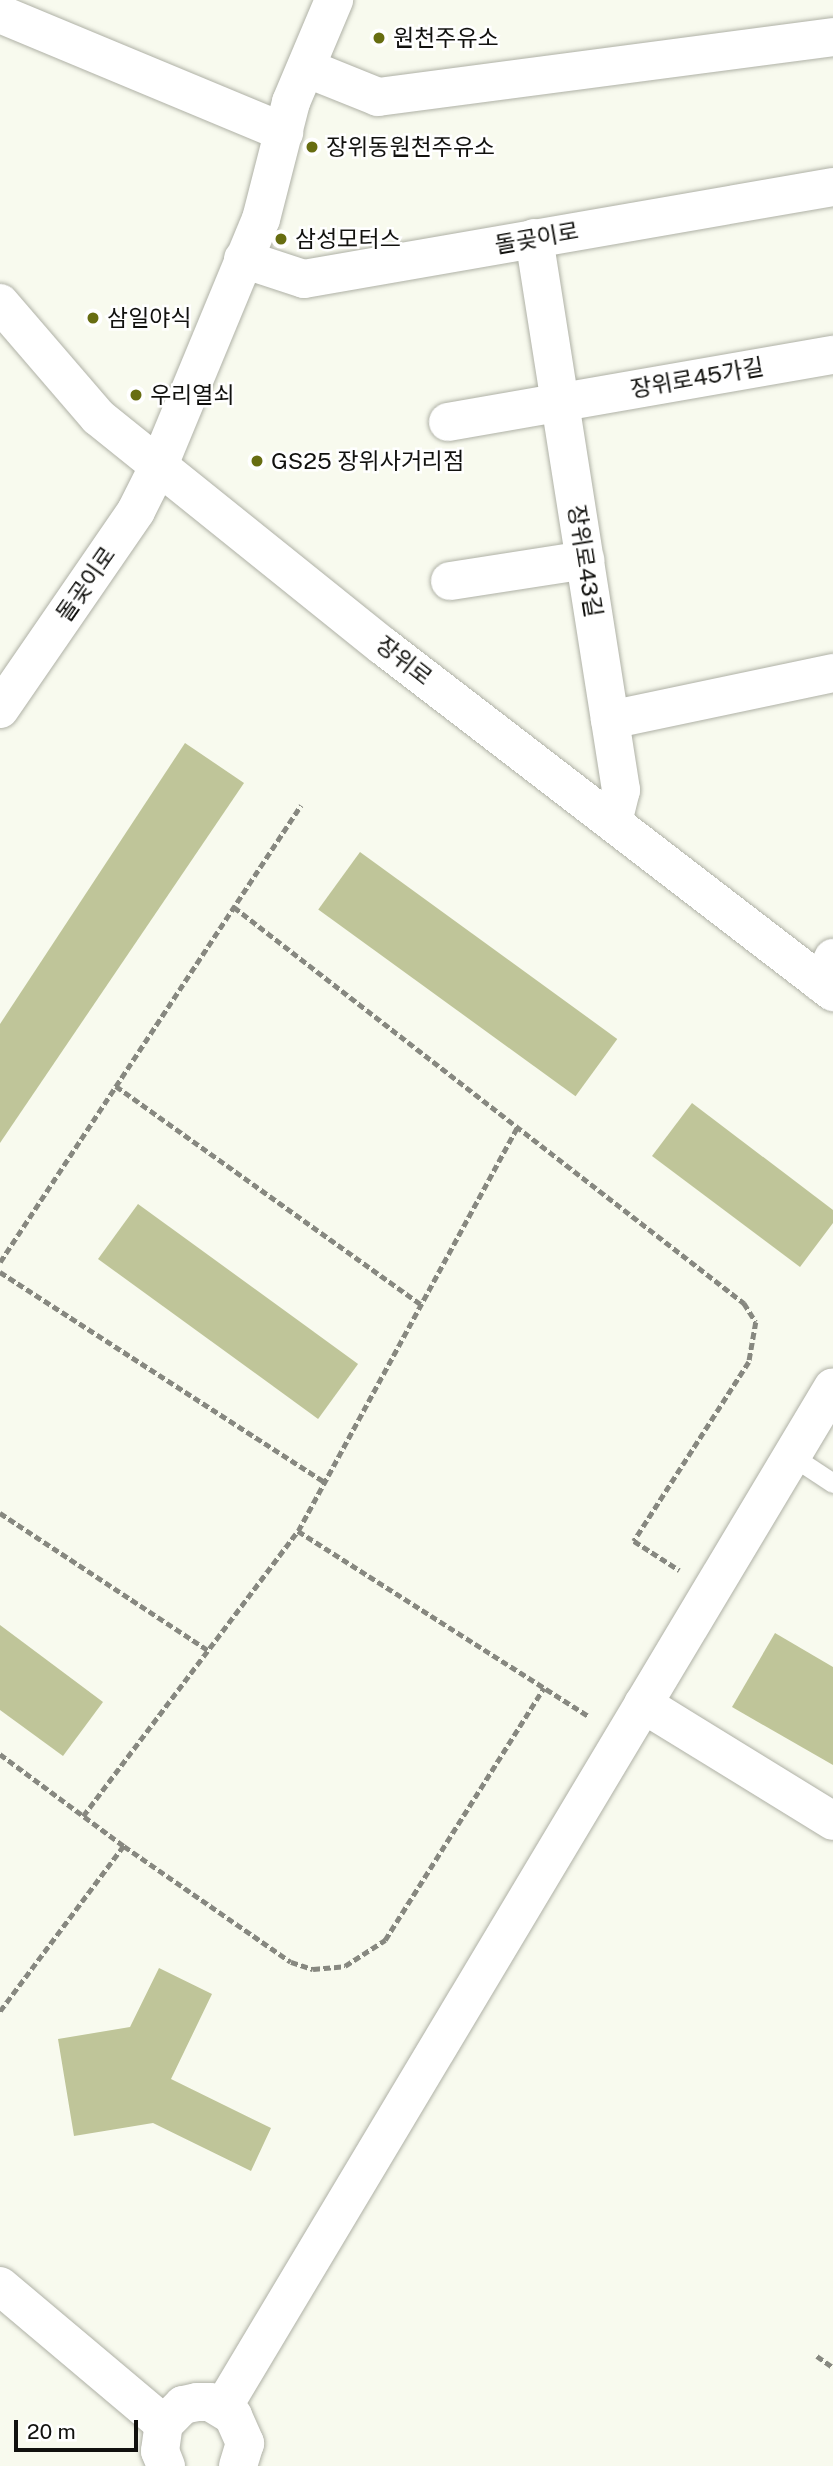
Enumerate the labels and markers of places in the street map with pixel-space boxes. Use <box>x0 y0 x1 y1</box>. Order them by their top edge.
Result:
place label: 원천주유소 <box>393 24 499 52</box>
marker: 원천주유소 <box>371 30 387 46</box>
place label: 장위동원천주유소 <box>326 133 495 161</box>
marker: 장위동원천주유소 <box>304 139 320 155</box>
place label: 삼성모터스 <box>295 225 401 253</box>
marker: 삼성모터스 <box>273 231 289 247</box>
place label: 삼일야식 <box>107 304 192 332</box>
marker: 삼일야식 <box>85 310 101 326</box>
place label: 우리열쇠 <box>150 381 235 409</box>
marker: 우리열쇠 <box>128 387 144 403</box>
place label: GS25 장위사거리점 <box>271 447 464 475</box>
marker: GS25 장위사거리점 <box>249 453 265 469</box>

